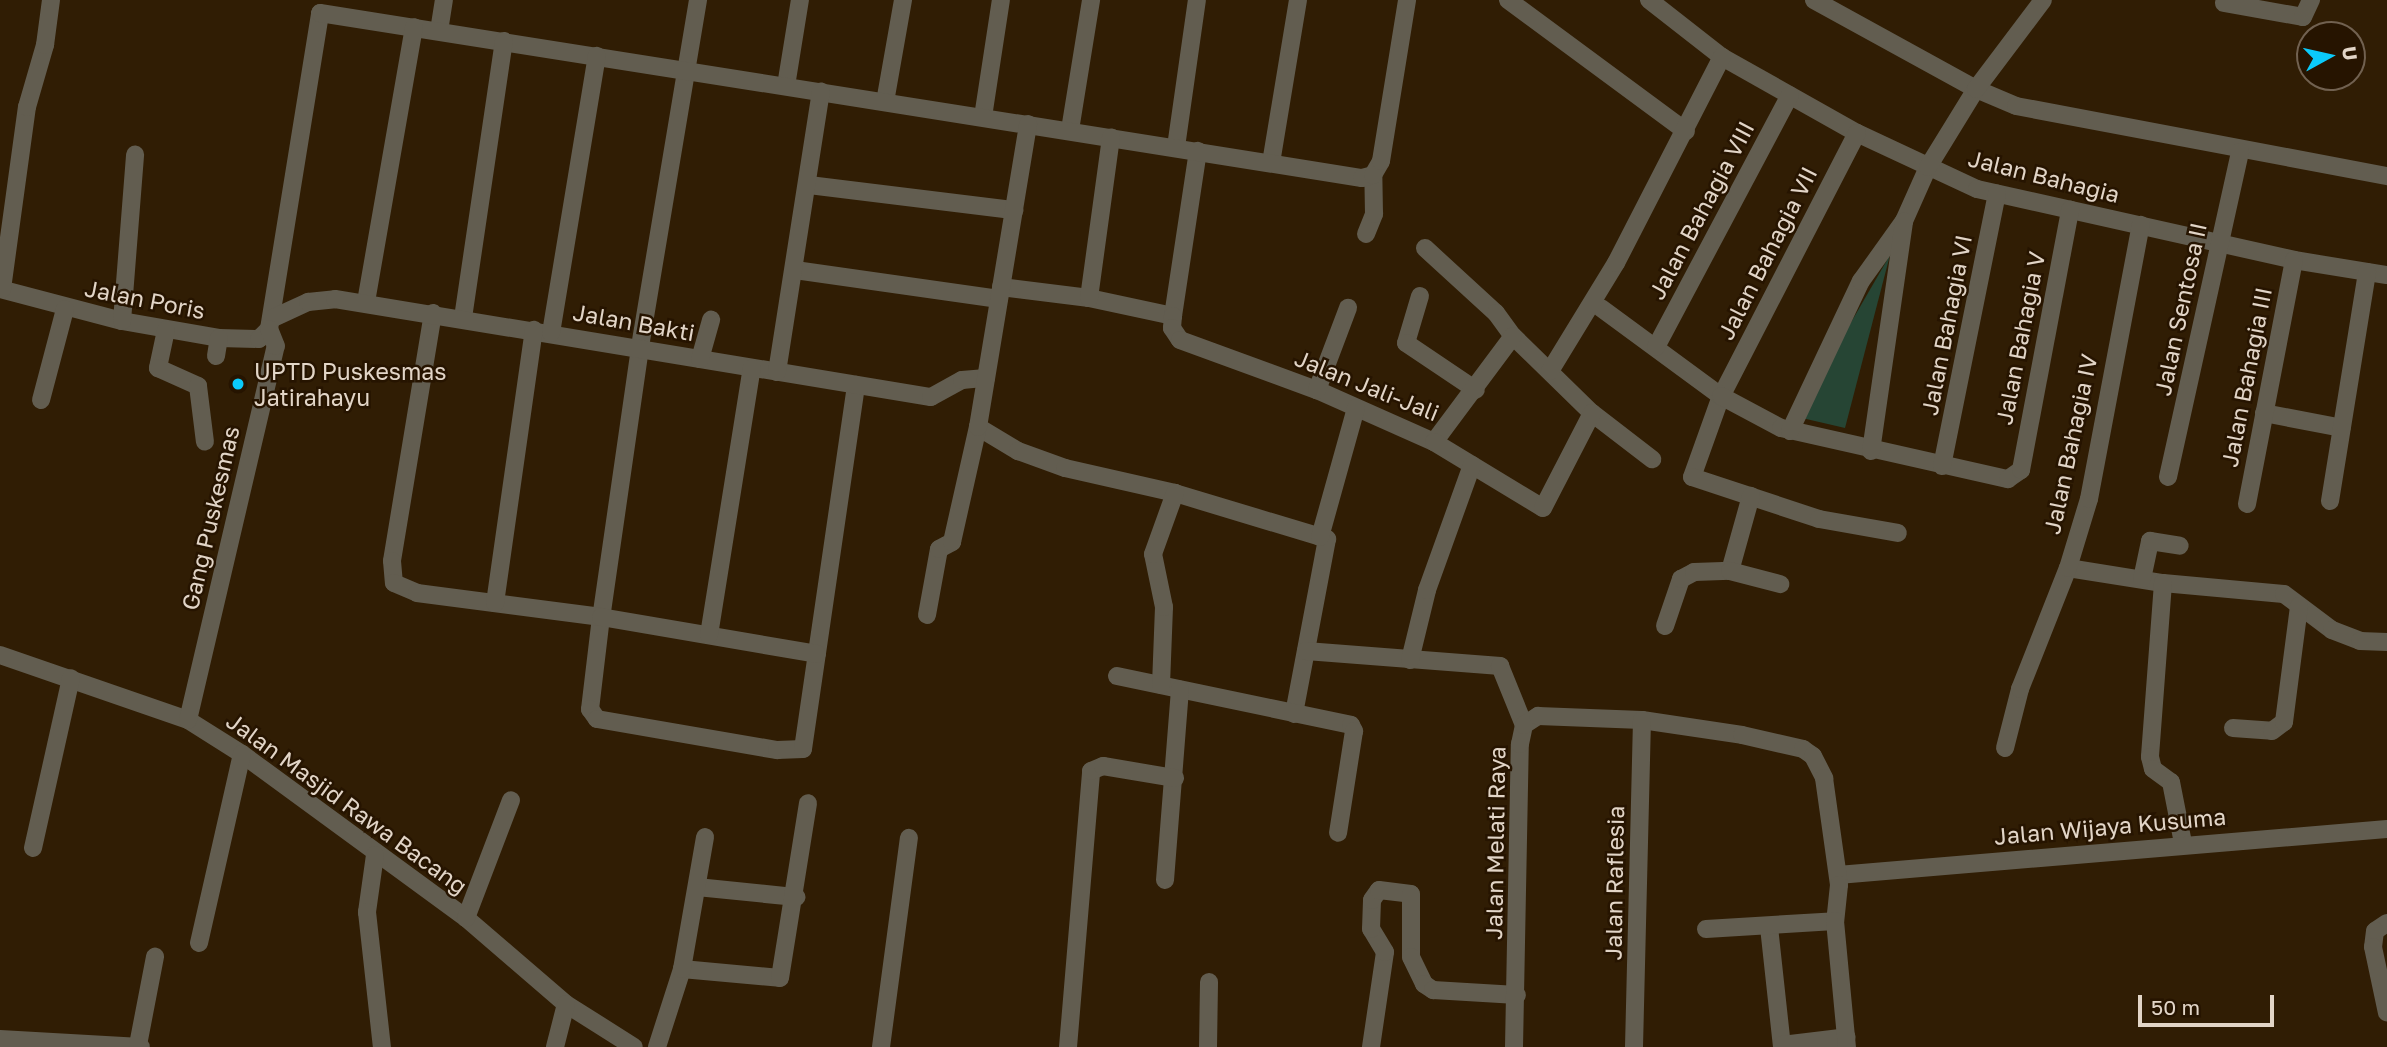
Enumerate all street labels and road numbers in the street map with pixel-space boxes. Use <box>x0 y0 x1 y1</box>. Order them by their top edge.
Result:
street label: Jalan Bahagia VIII <box>1642 116 1760 304</box>
street label: Jalan Bahagia <box>1966 144 2122 208</box>
street label: Jalan Bahagia VII <box>1711 162 1823 344</box>
street label: Jalan Sentosa II <box>2148 220 2212 398</box>
street label: Jalan Bahagia VI <box>1915 232 1977 418</box>
street label: Jalan Bahagia V <box>1990 249 2050 427</box>
street label: Jalan Poris <box>83 274 207 324</box>
street label: Jalan Bahagia III <box>2215 285 2277 469</box>
street label: Jalan Bakti <box>571 298 697 346</box>
street label: Jalan Jali-Jali <box>1291 343 1443 427</box>
street label: Jalan Bahagia IV <box>2037 352 2103 536</box>
street label: Gang Puskesmas <box>175 423 245 613</box>
street label: Jalan Masjid Rawa Bacang <box>221 706 473 900</box>
street label: Jalan Melati Raya <box>1480 746 1510 940</box>
street label: Jalan Wijaya Kusuma <box>1993 802 2227 850</box>
street label: Jalan Raflesia <box>1599 805 1629 961</box>

